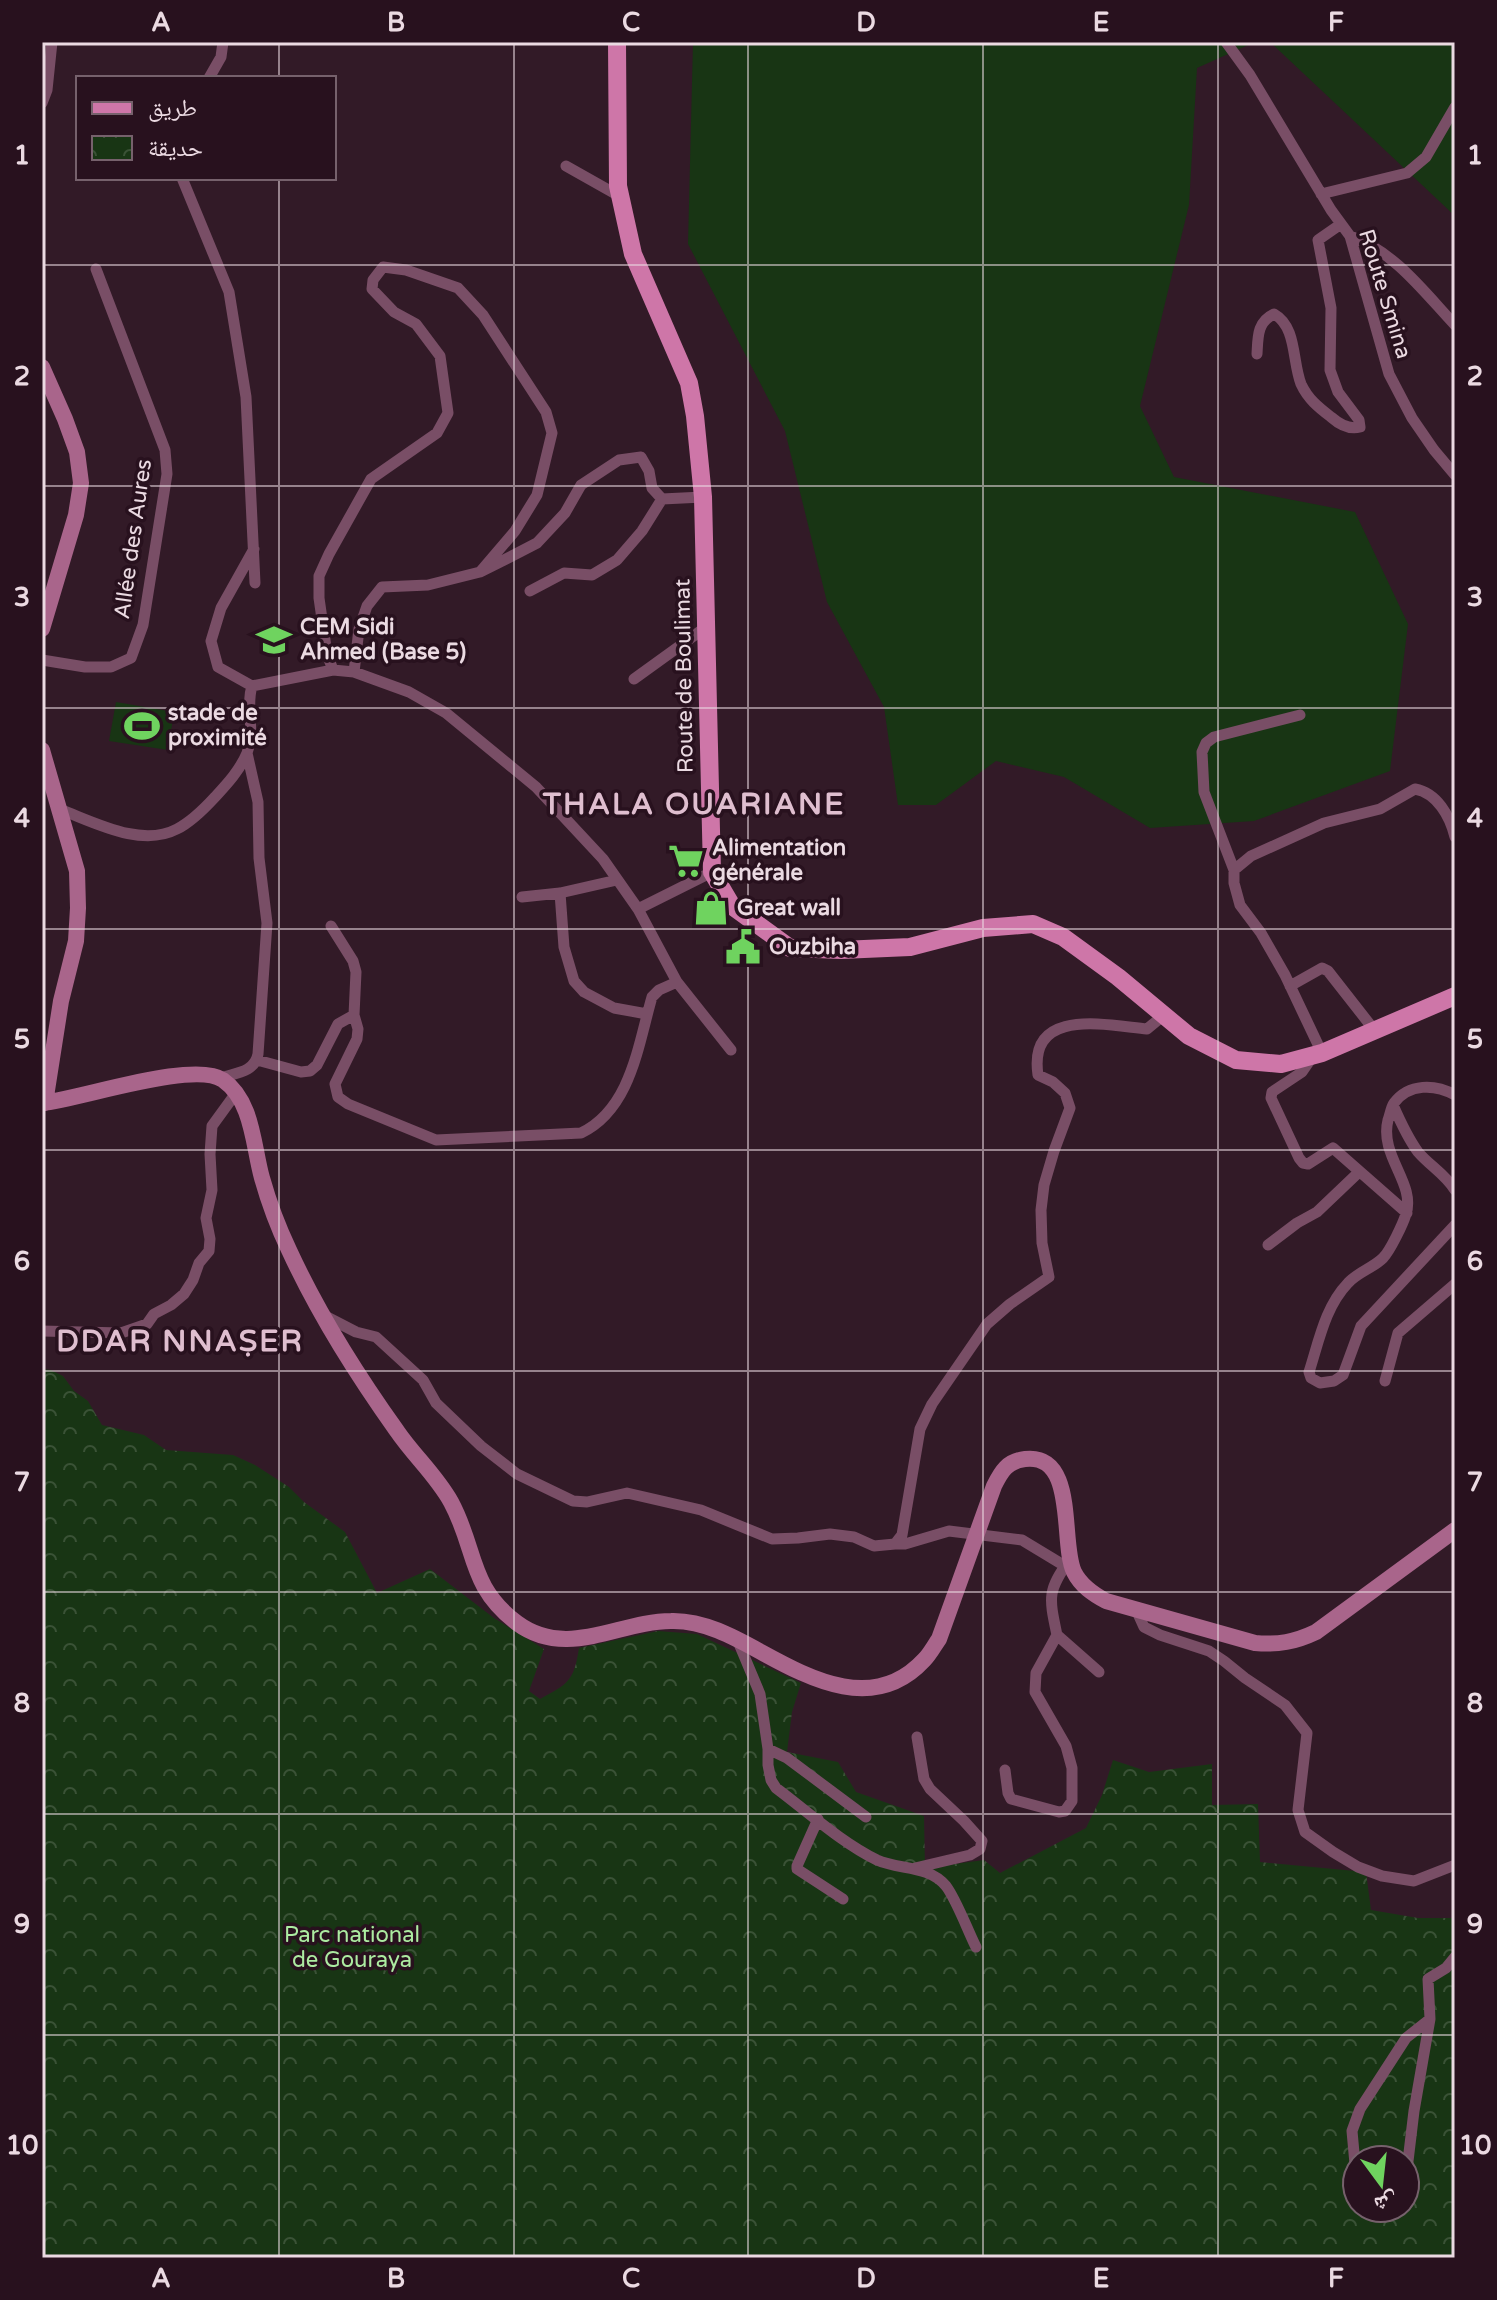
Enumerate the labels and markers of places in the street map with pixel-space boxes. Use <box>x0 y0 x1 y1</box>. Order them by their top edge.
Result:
place label: CEM Sidi Ahmed (Base 5) <box>300 614 466 665</box>
school or university icon: CEM Sidi Ahmed (Base 5) <box>255 621 293 659</box>
place label: stade de proximité <box>168 700 267 751</box>
sports icon: stade de proximité <box>123 707 161 745</box>
place label: Alimentation générale <box>712 835 846 886</box>
supermarket icon: Alimentation générale <box>667 842 705 880</box>
shop icon: Great wall <box>692 889 730 927</box>
place label: Great wall <box>737 895 841 921</box>
public building icon: Ouzbiha <box>724 928 762 966</box>
place label: Ouzbiha <box>769 934 856 960</box>

